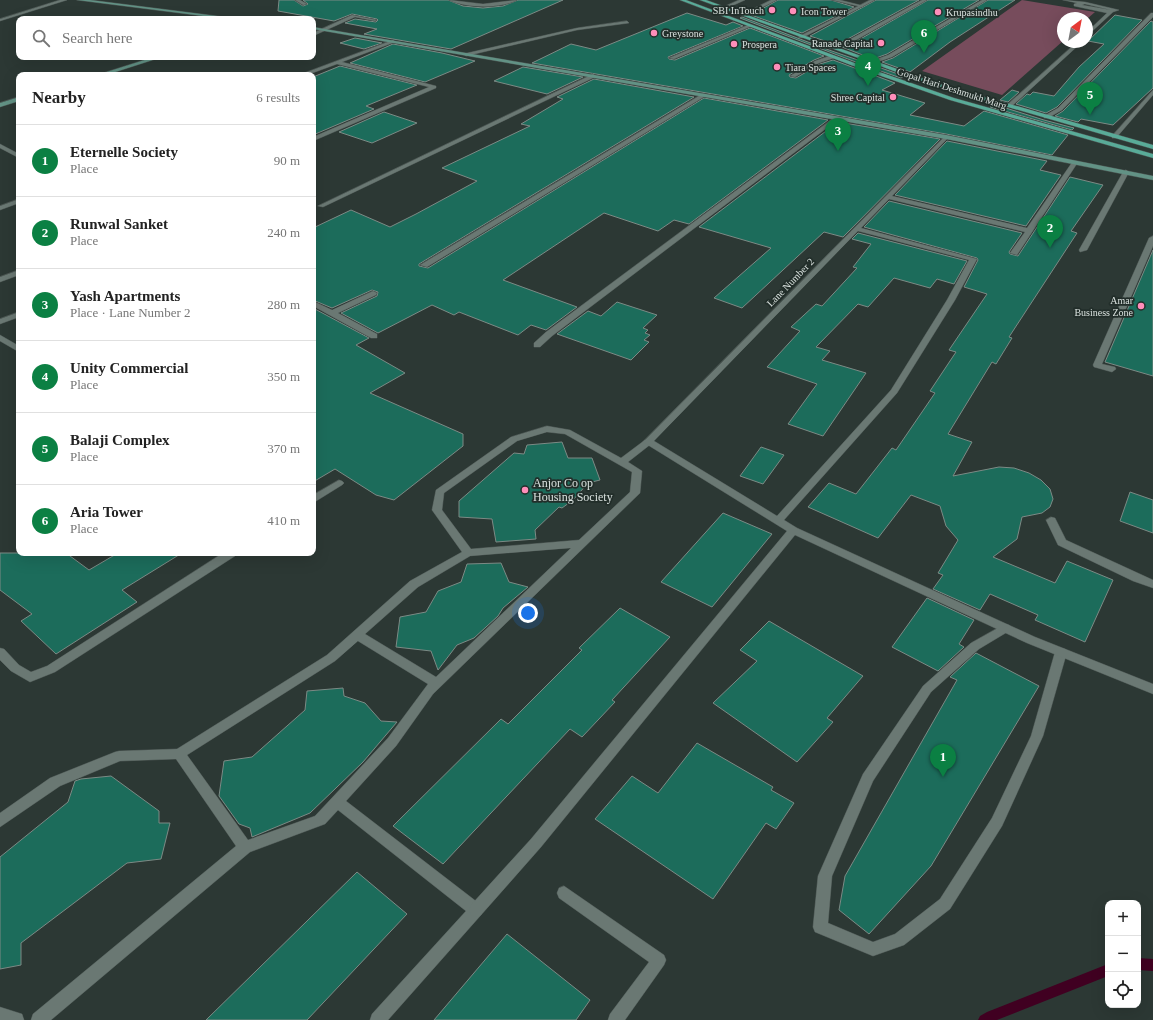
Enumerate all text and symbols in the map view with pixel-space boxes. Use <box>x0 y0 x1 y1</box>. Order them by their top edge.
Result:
place label: SBI InTouch <box>713 5 764 16</box>
marker: SBI InTouch <box>767 5 777 15</box>
marker: Icon Tower <box>788 6 798 16</box>
place label: Icon Tower <box>801 6 847 17</box>
marker: Krupasindhu <box>933 7 943 17</box>
place label: Krupasindhu <box>946 7 998 18</box>
north arrow <box>1057 12 1093 48</box>
search box <box>16 16 316 60</box>
pin: 6 <box>911 20 937 53</box>
icon: search <box>30 27 52 49</box>
marker: Greystone <box>649 28 659 38</box>
place label: Greystone <box>662 28 704 39</box>
text: Search here <box>62 30 132 46</box>
place label: Ranade Capital <box>812 38 873 49</box>
marker: Ranade Capital <box>876 38 886 48</box>
marker: Prospera <box>729 39 739 49</box>
place label: Prospera <box>742 39 778 50</box>
pin: 4 <box>855 53 881 86</box>
marker: Tiara Spaces <box>772 62 782 72</box>
place label: Tiara Spaces <box>785 62 836 73</box>
street label: Gopal Hari Deshmukh Marg <box>896 66 1008 111</box>
pin: 5 <box>1077 82 1103 115</box>
text: Nearby <box>32 88 86 107</box>
text: 6 results <box>256 90 300 105</box>
place label: Shree Capital <box>831 92 885 103</box>
marker: Shree Capital <box>888 92 898 102</box>
pin: 3 <box>825 118 851 151</box>
text: Eternelle Society <box>70 144 178 160</box>
text: 1 <box>42 153 48 168</box>
text: 90 m <box>274 153 300 168</box>
text: Place <box>70 161 98 176</box>
pin: 2 <box>1037 215 1063 248</box>
text: Runwal Sanket <box>70 216 168 232</box>
text: 2 <box>42 225 48 240</box>
text: 240 m <box>267 225 300 240</box>
text: Place <box>70 233 98 248</box>
street label: Lane Number 2 <box>765 256 816 309</box>
text: Yash Apartments <box>70 288 180 304</box>
place label: Amar Business Zone <box>1074 295 1134 318</box>
text: 3 <box>42 297 48 312</box>
text: 280 m <box>267 297 300 312</box>
marker: Amar Business Zone <box>1136 301 1146 311</box>
text: Place · Lane Number 2 <box>70 305 191 320</box>
text: Unity Commercial <box>70 360 188 376</box>
text: 4 <box>42 369 48 384</box>
text: 350 m <box>267 369 300 384</box>
text: Place <box>70 377 98 392</box>
text: Balaji Complex <box>70 432 170 448</box>
text: 5 <box>42 441 48 456</box>
text: 370 m <box>267 441 300 456</box>
text: Place <box>70 449 98 464</box>
place label: Anjor Co op Housing Society <box>533 476 613 504</box>
marker: Anjor Co op Housing Society <box>520 485 530 495</box>
text: Aria Tower <box>70 504 143 520</box>
text: 6 <box>42 513 48 528</box>
text: 410 m <box>267 513 300 528</box>
text: Place <box>70 521 98 536</box>
your location <box>518 603 538 623</box>
pin: 1 <box>930 744 956 777</box>
map controls <box>1105 900 1141 1008</box>
button: + <box>1105 900 1141 936</box>
button: − <box>1105 936 1141 972</box>
button: locate <box>1105 972 1141 1008</box>

